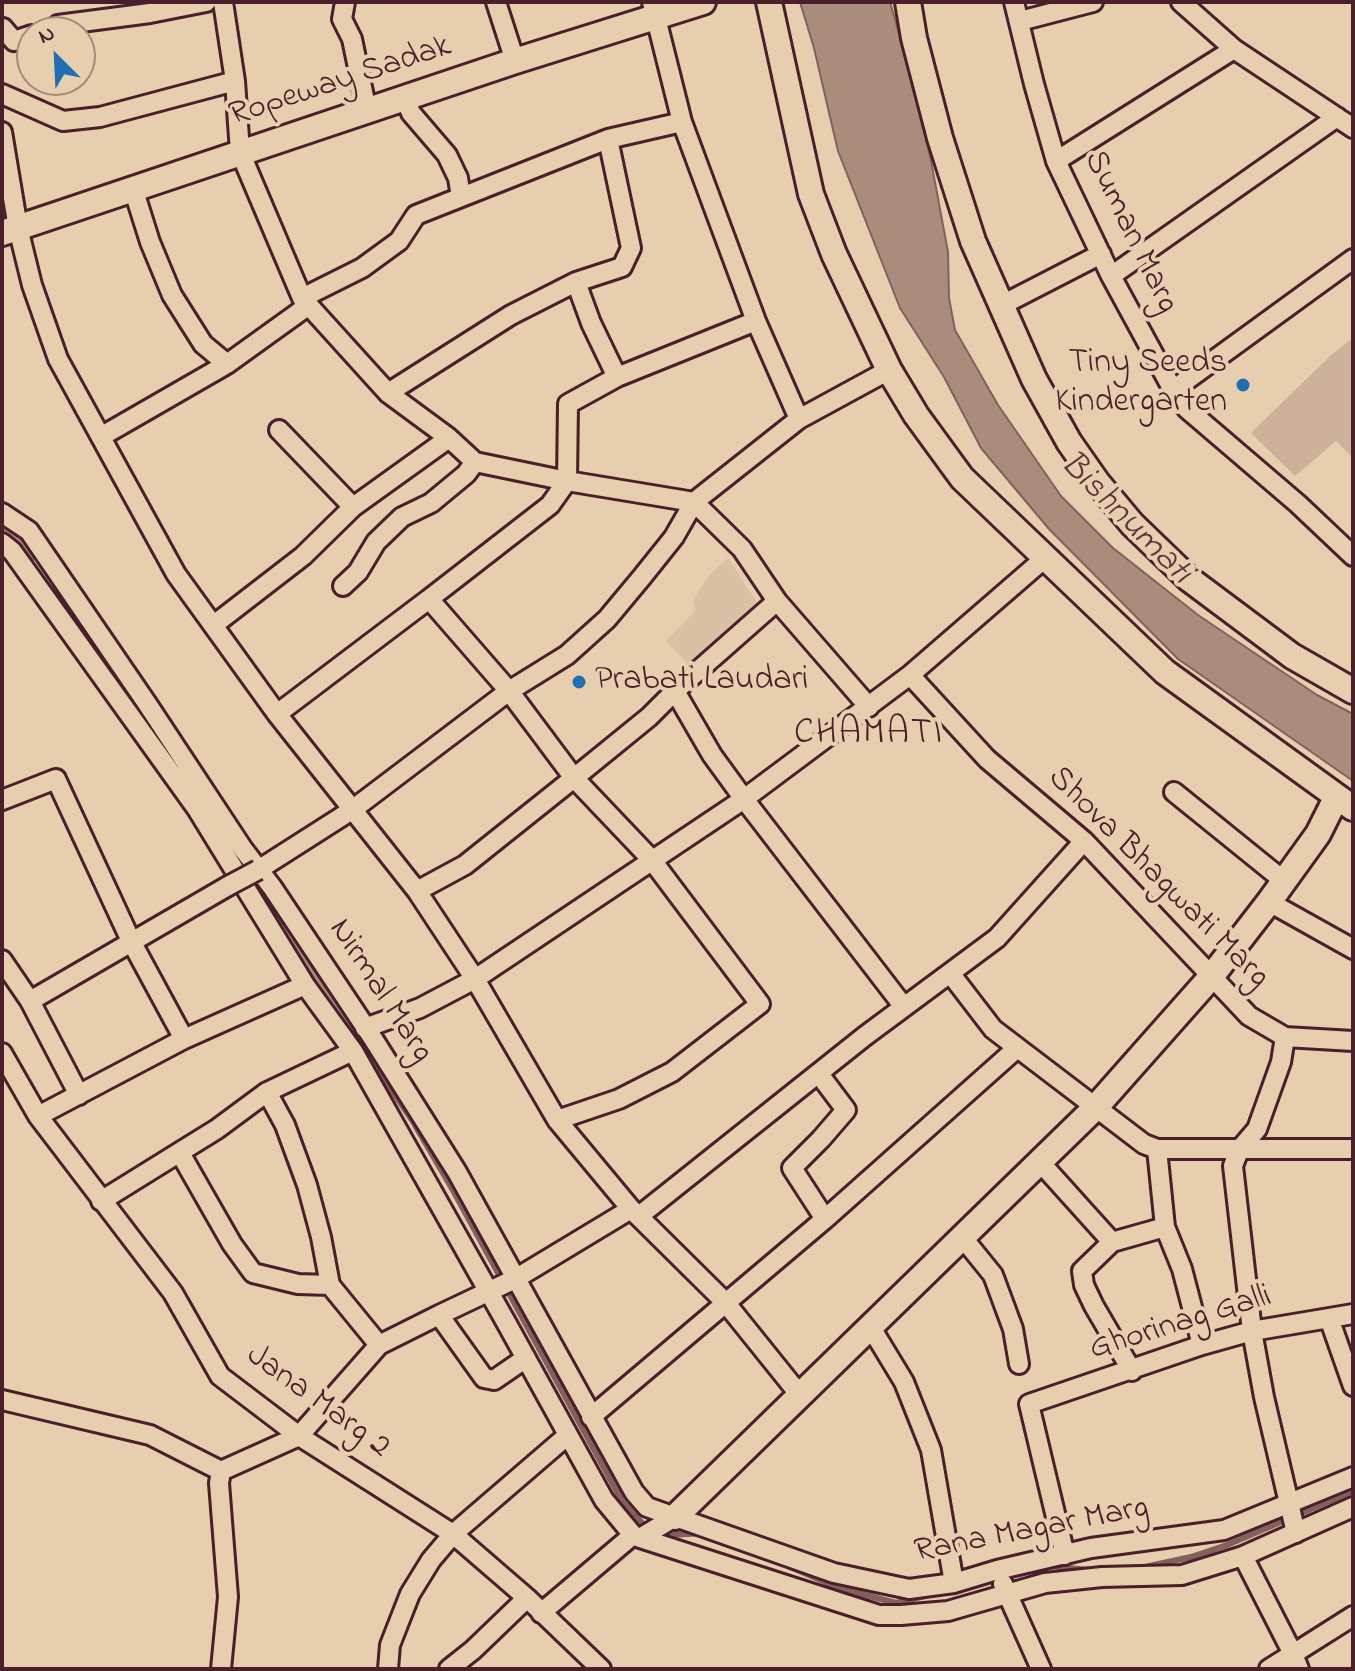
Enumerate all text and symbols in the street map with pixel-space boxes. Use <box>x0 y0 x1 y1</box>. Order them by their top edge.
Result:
north arrow <box>16 16 96 96</box>
text: N <box>34 18 60 54</box>
street label: Ropeway Sadak <box>225 28 457 138</box>
street label: Suman Marg <box>1072 145 1186 321</box>
place label: Tiny Seeds Kindergarten <box>1055 345 1227 424</box>
marker: Tiny Seeds Kindergarten <box>1234 376 1252 394</box>
water label: Bishnumati <box>1049 445 1199 595</box>
place label: Prabati Laudari <box>595 662 808 702</box>
marker: Prabati Laudari <box>570 673 588 691</box>
district label: CHAMATI <box>794 714 944 758</box>
street label: Shova Bhagwati Marg <box>1037 759 1277 999</box>
street label: Nirmal Marg <box>317 912 441 1072</box>
street label: Ghorinag Galli <box>1085 1278 1277 1372</box>
street label: Jana Marg 2 <box>237 1337 397 1469</box>
street label: Rana Magar Marg <box>912 1489 1152 1575</box>

